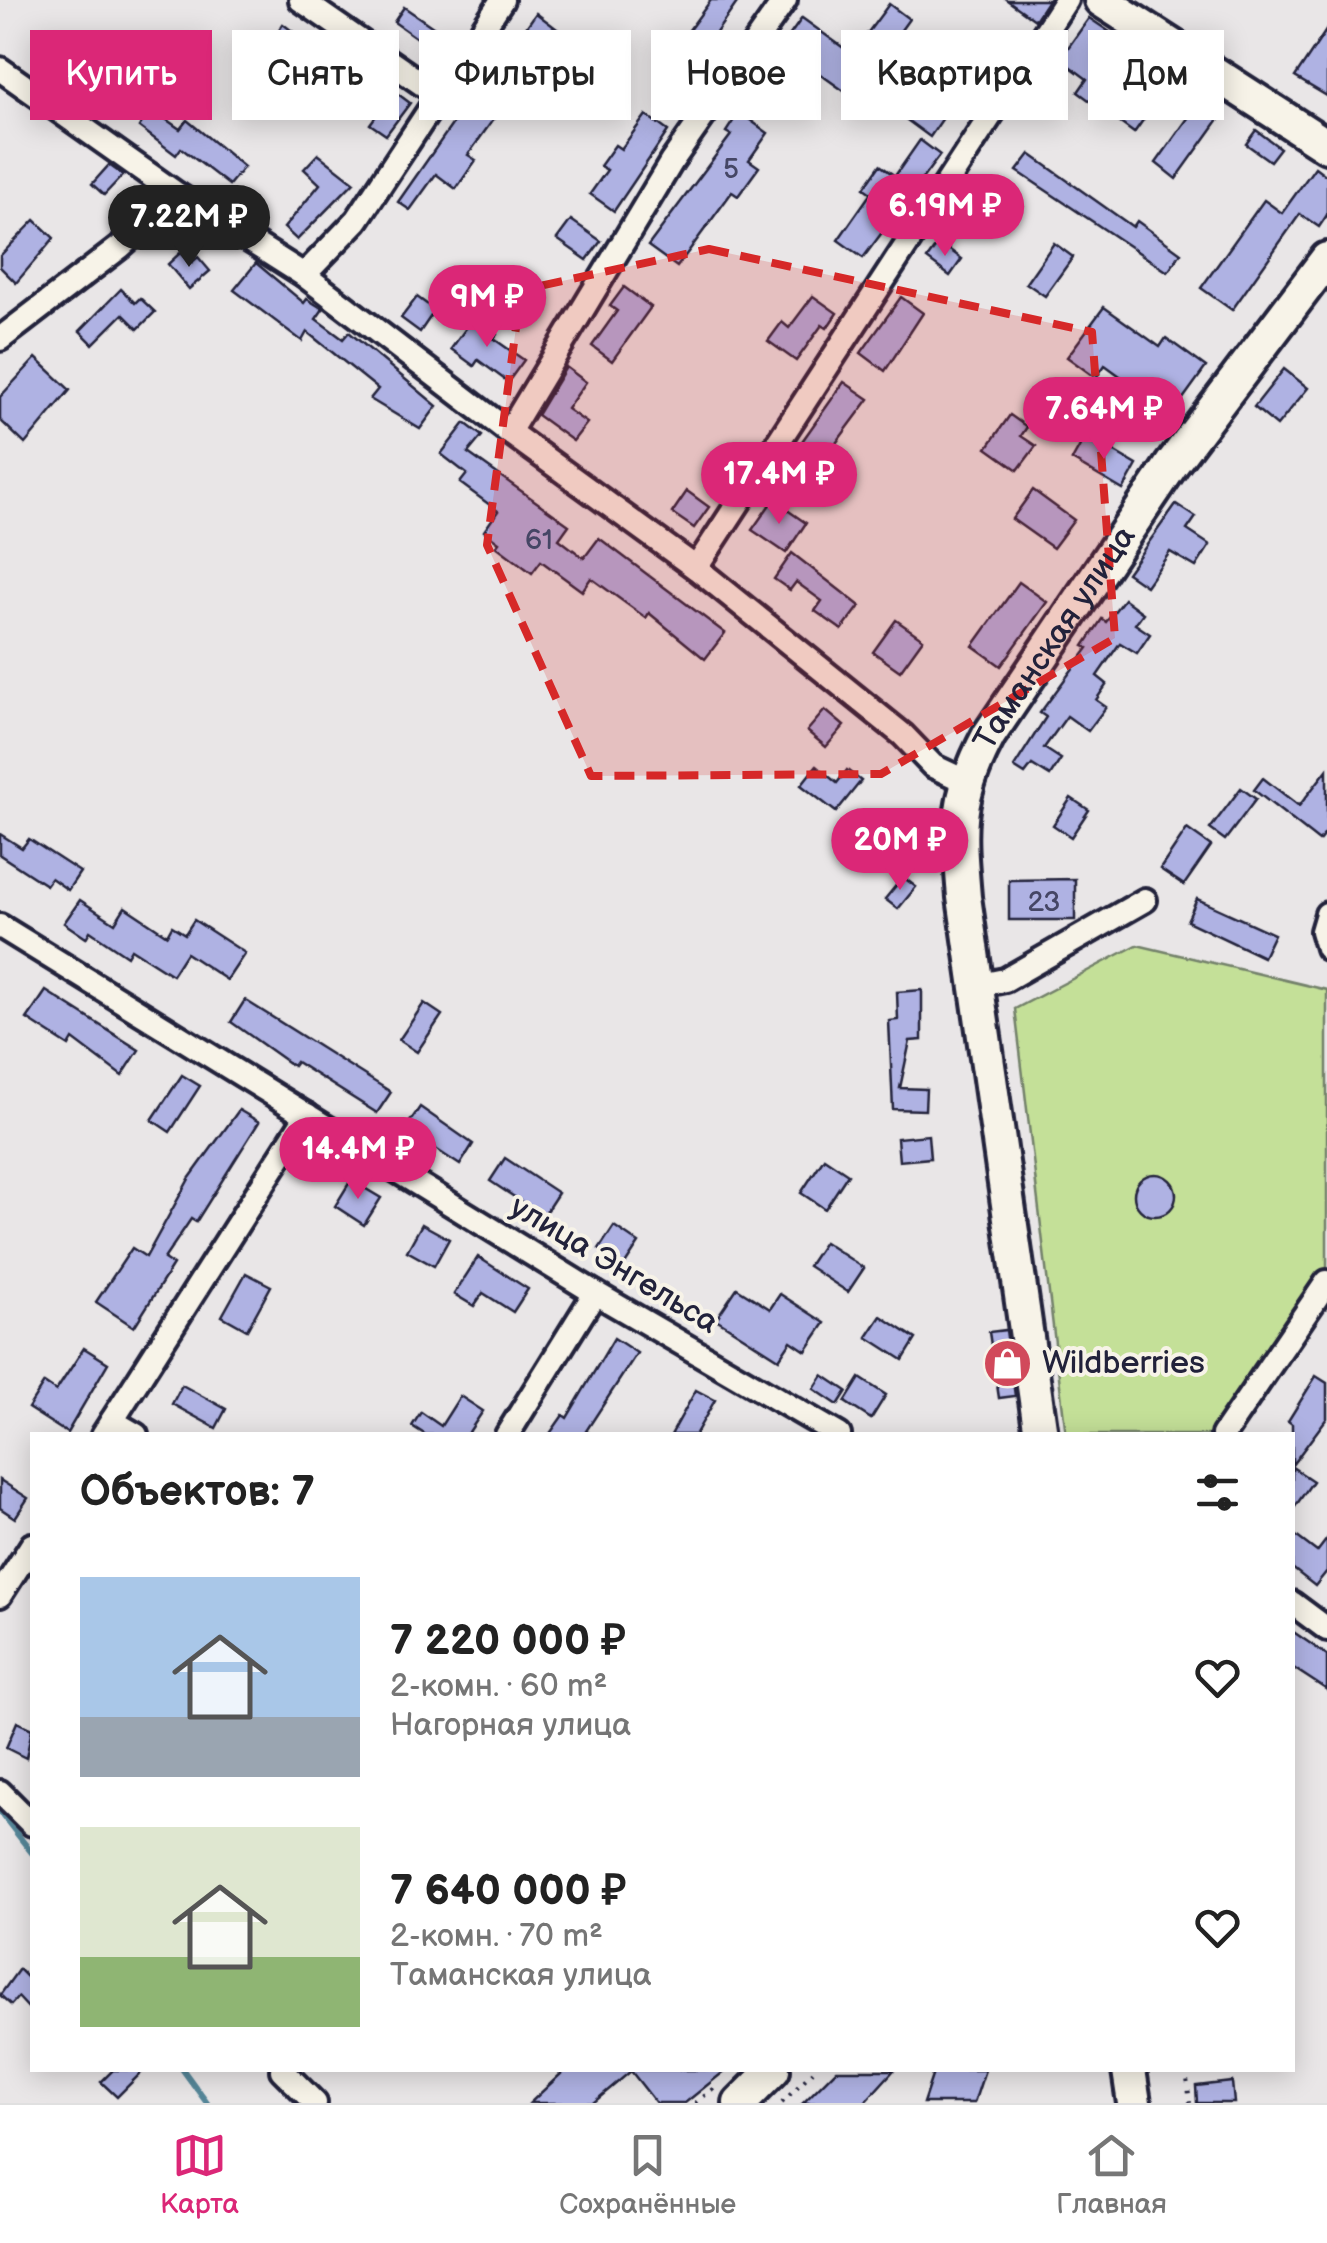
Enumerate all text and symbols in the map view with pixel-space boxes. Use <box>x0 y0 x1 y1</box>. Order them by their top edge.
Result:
chip: Купить <box>30 30 212 120</box>
chip: Снять <box>232 30 399 120</box>
chip: Фильтры <box>419 30 631 120</box>
chip: Новое <box>651 30 821 120</box>
chip: Квартира <box>841 30 1068 120</box>
chip: Дом <box>1088 30 1224 120</box>
house number: 5 <box>723 153 739 186</box>
pin: 6.19M ₽ <box>853 174 1037 259</box>
pin: 7.22M ₽ <box>97 185 281 270</box>
text: 6.19M ₽ <box>888 187 1002 226</box>
text: 7.22M ₽ <box>130 198 248 237</box>
pin: 9M ₽ <box>428 265 546 350</box>
text: 9M ₽ <box>450 278 524 317</box>
pin: 7.64M ₽ <box>1012 377 1196 462</box>
text: 7.64M ₽ <box>1045 390 1163 429</box>
pin: 17.4M ₽ <box>687 442 871 527</box>
text: 17.4M ₽ <box>723 455 835 494</box>
street label: Таманская улица <box>965 518 1144 756</box>
house number: 61 <box>525 524 553 557</box>
pin: 20M ₽ <box>830 808 970 893</box>
text: 20M ₽ <box>853 821 947 860</box>
house number: 23 <box>1027 886 1061 919</box>
pin: 14.4M ₽ <box>266 1117 450 1202</box>
text: 14.4M ₽ <box>301 1130 415 1169</box>
street label: улица Энгельса <box>503 1188 725 1343</box>
shop icon: Wildberries <box>981 1337 1033 1389</box>
place label: Wildberries <box>1042 1344 1205 1383</box>
icon: filters <box>1190 1465 1245 1520</box>
text: Объектов: 7 <box>80 1467 315 1518</box>
text: 7 220 000 ₽ <box>390 1616 626 1667</box>
icon: home <box>160 1617 280 1737</box>
icon: heart <box>1190 1650 1245 1705</box>
text: 2-комн. · 60 m² <box>390 1667 607 1706</box>
text: Нагорная улица <box>390 1706 631 1745</box>
text: 7 640 000 ₽ <box>390 1866 627 1917</box>
icon: home <box>160 1867 280 1987</box>
icon: heart <box>1190 1900 1245 1955</box>
text: 2-комн. · 70 m² <box>390 1917 603 1956</box>
text: Таманская улица <box>390 1956 652 1995</box>
tab: Карта <box>160 2128 239 2221</box>
tab: Сохранённые <box>559 2128 736 2221</box>
tab: Главная <box>1056 2128 1167 2221</box>

